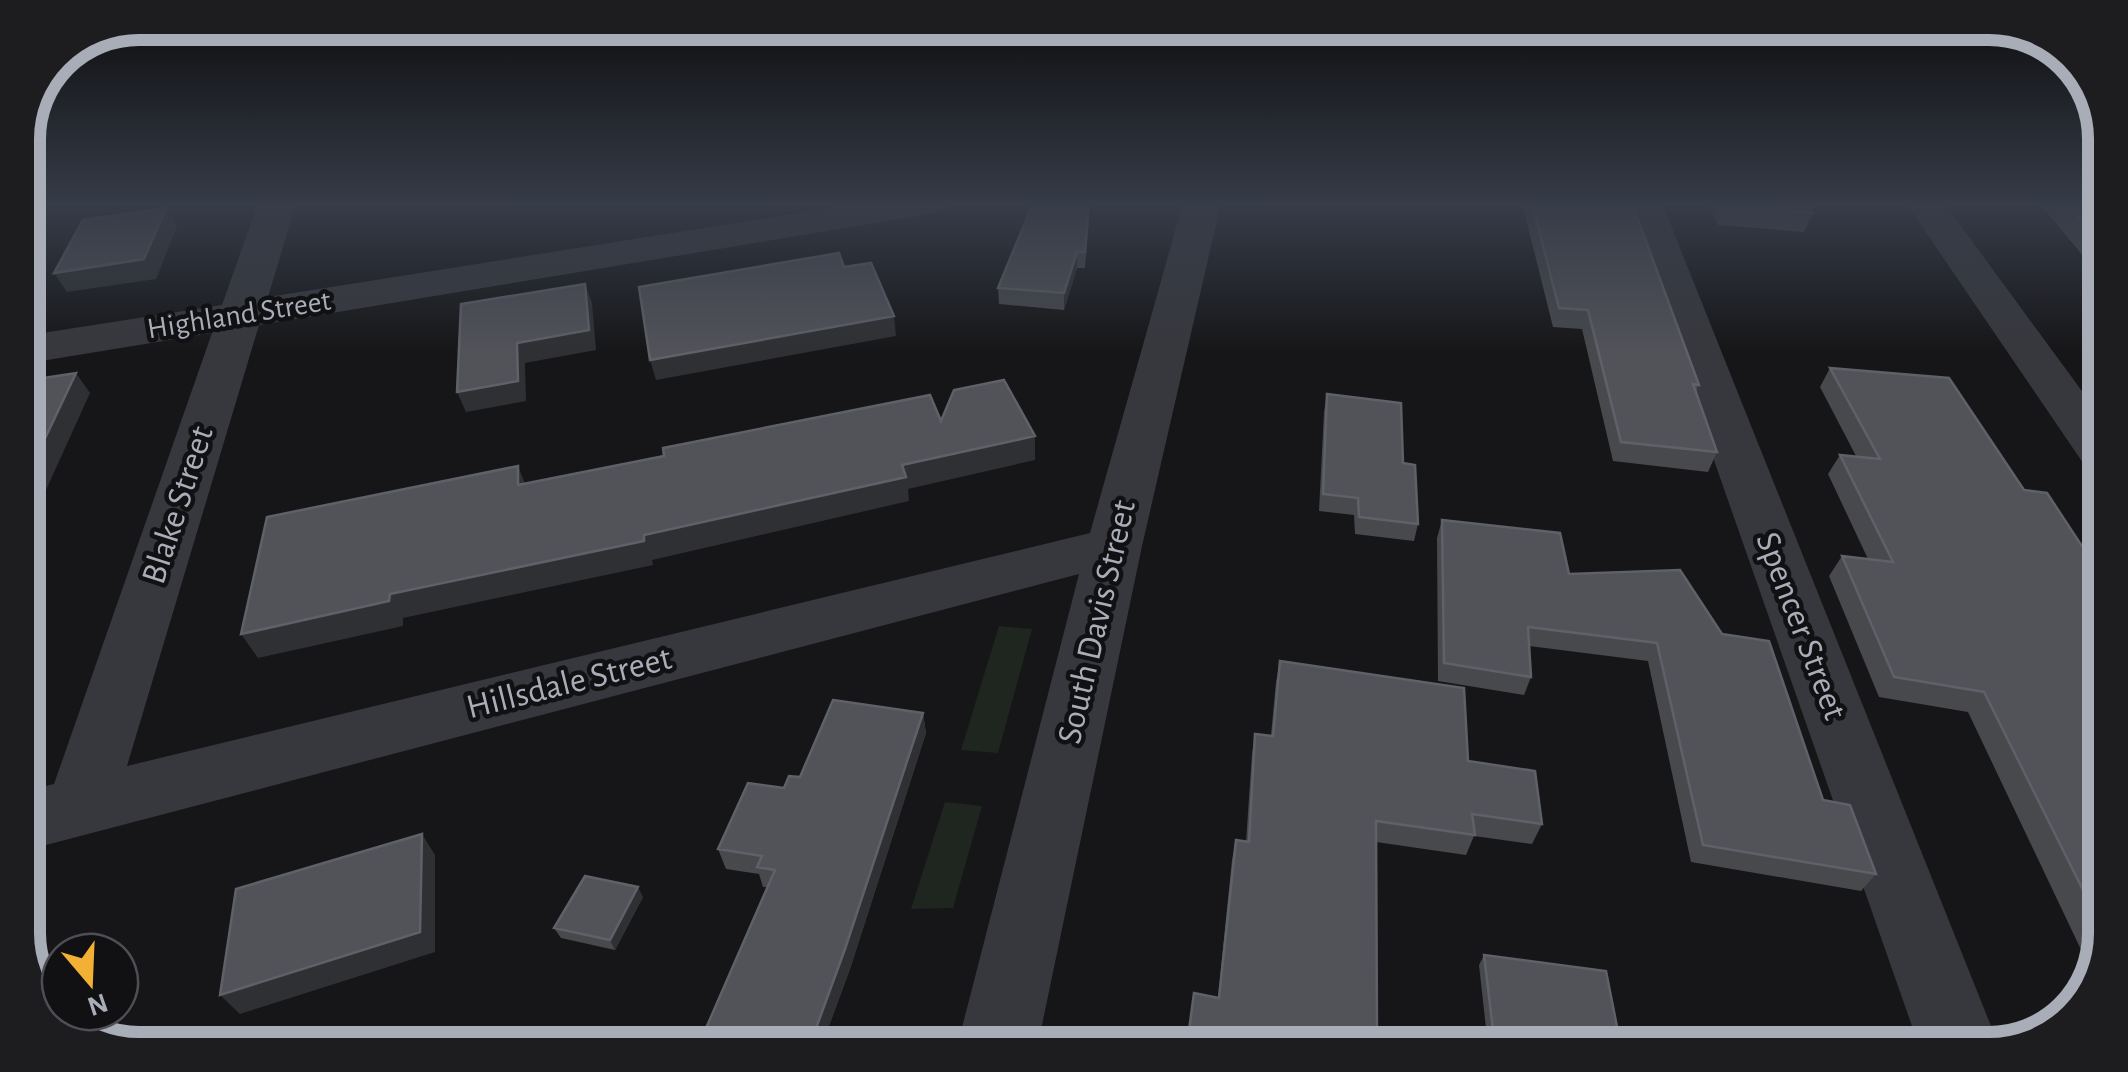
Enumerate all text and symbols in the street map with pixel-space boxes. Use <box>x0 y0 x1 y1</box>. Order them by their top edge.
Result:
street label: Highland Street <box>145 286 333 344</box>
street label: Blake Street <box>136 422 220 588</box>
street label: South Davis Street <box>1052 497 1142 747</box>
street label: Spencer Street <box>1749 527 1853 725</box>
street label: Hillsdale Street <box>463 641 675 725</box>
north arrow <box>40 932 140 1032</box>
text: N <box>84 987 111 1020</box>

